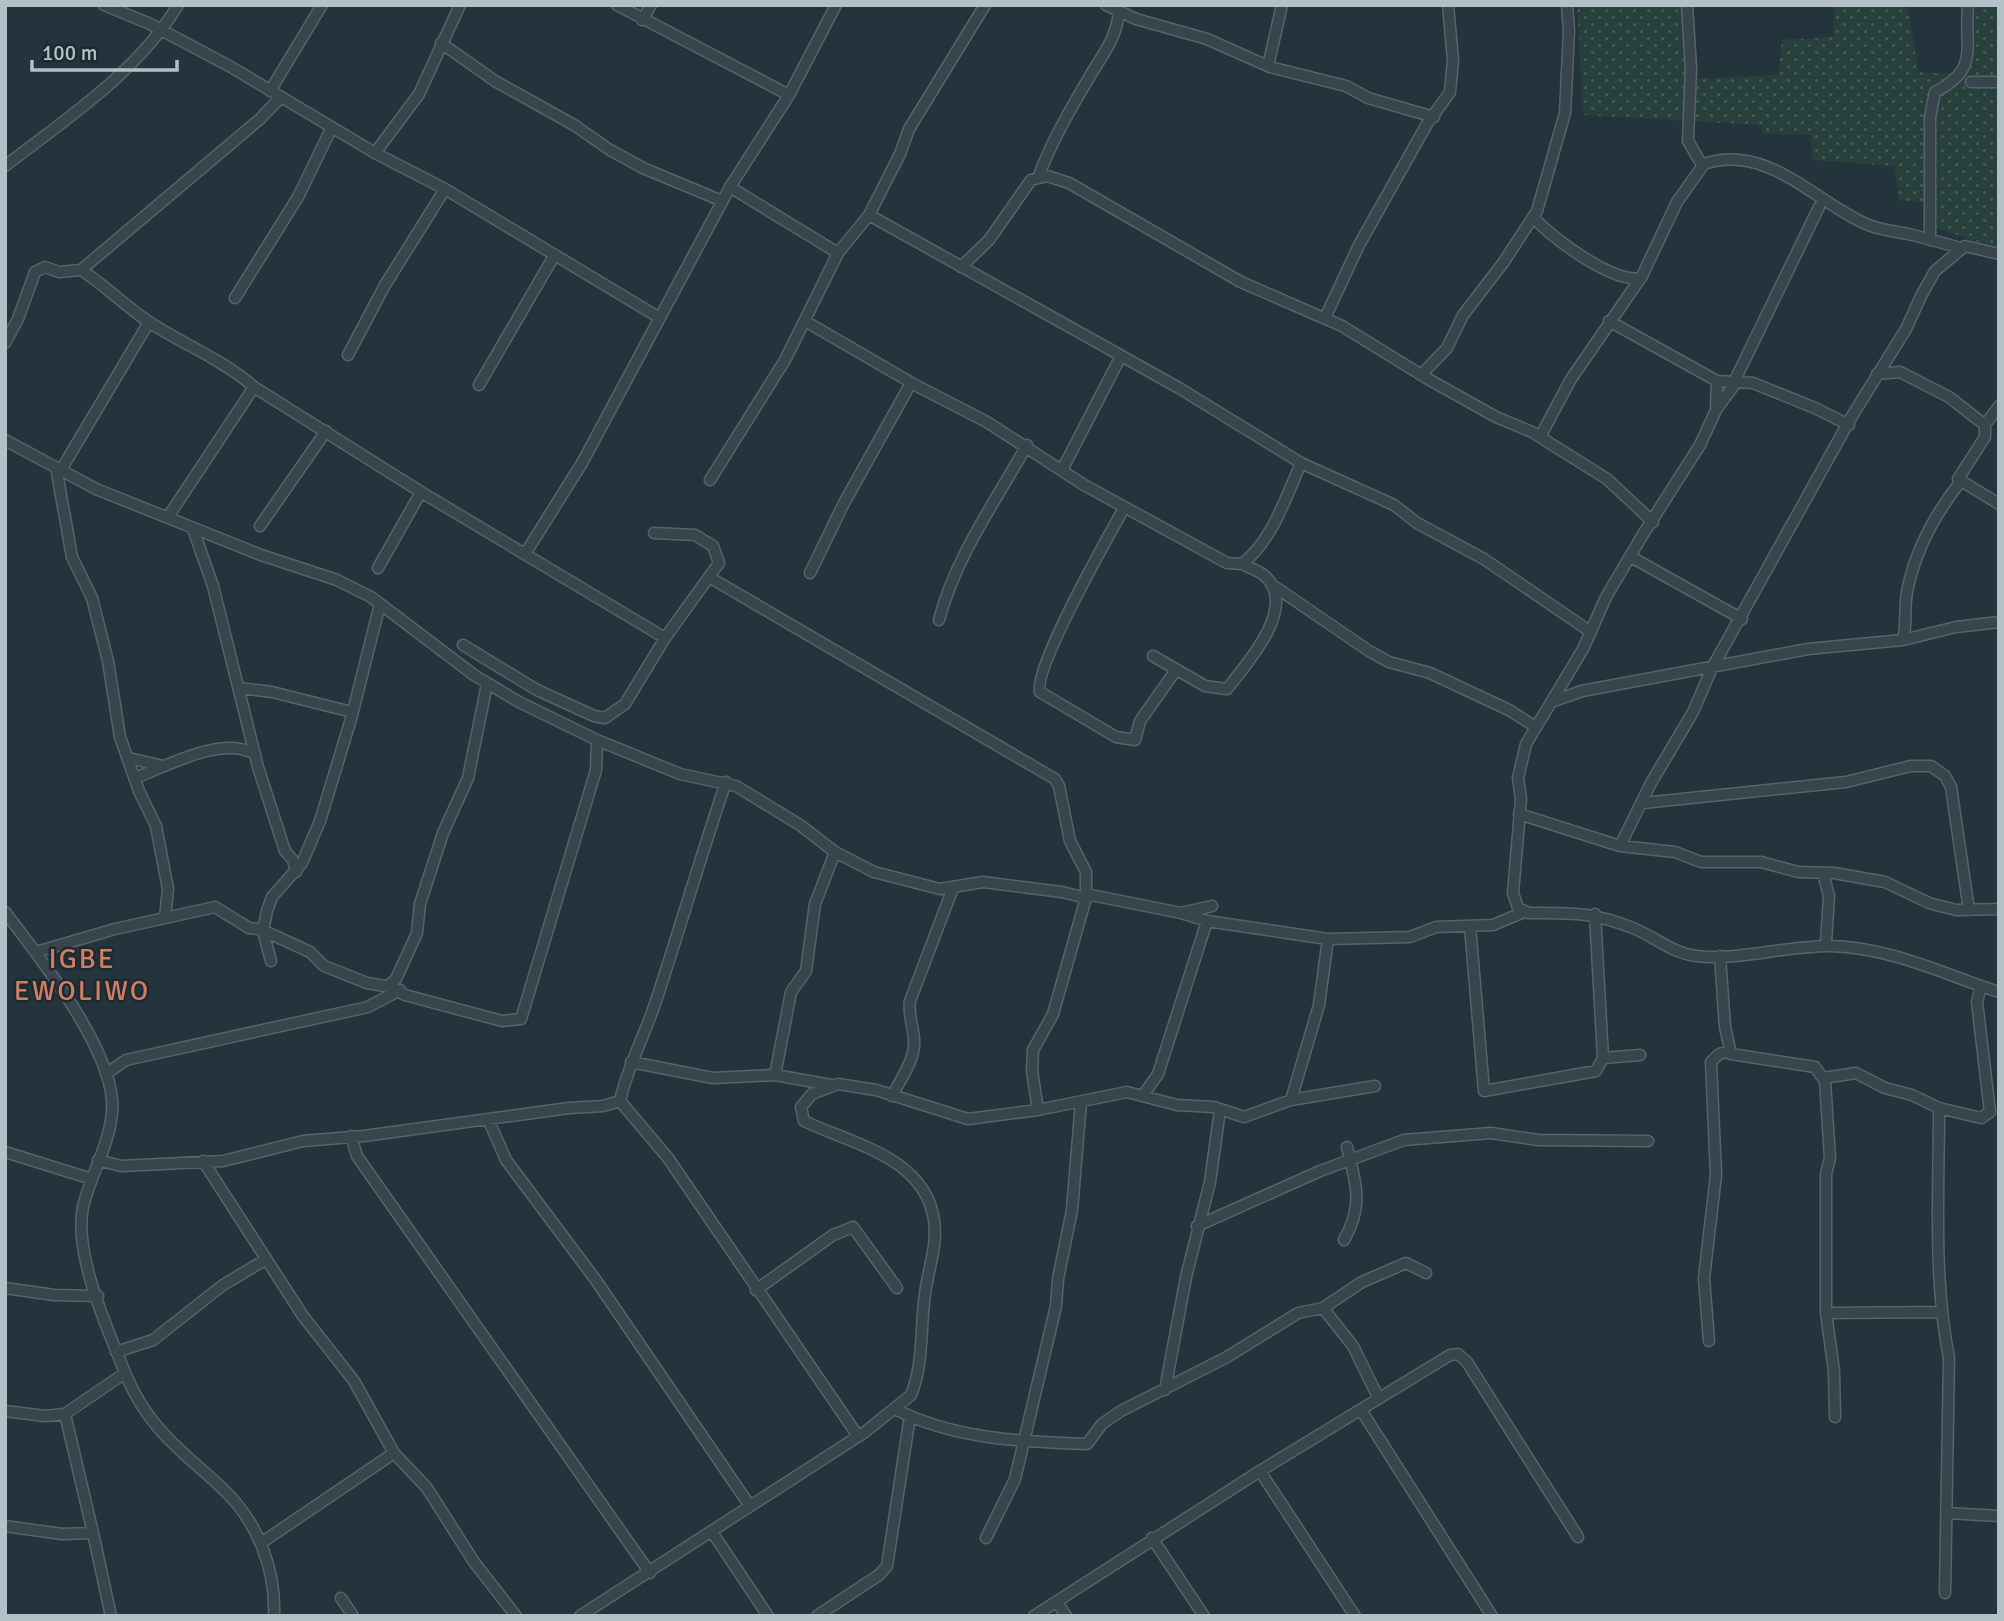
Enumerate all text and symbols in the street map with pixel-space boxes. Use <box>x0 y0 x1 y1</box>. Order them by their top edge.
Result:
scale bar <box>32 28 177 72</box>
text: 100 m <box>42 40 97 66</box>
district label: IGBE EWOLIWO <box>14 942 150 1008</box>

